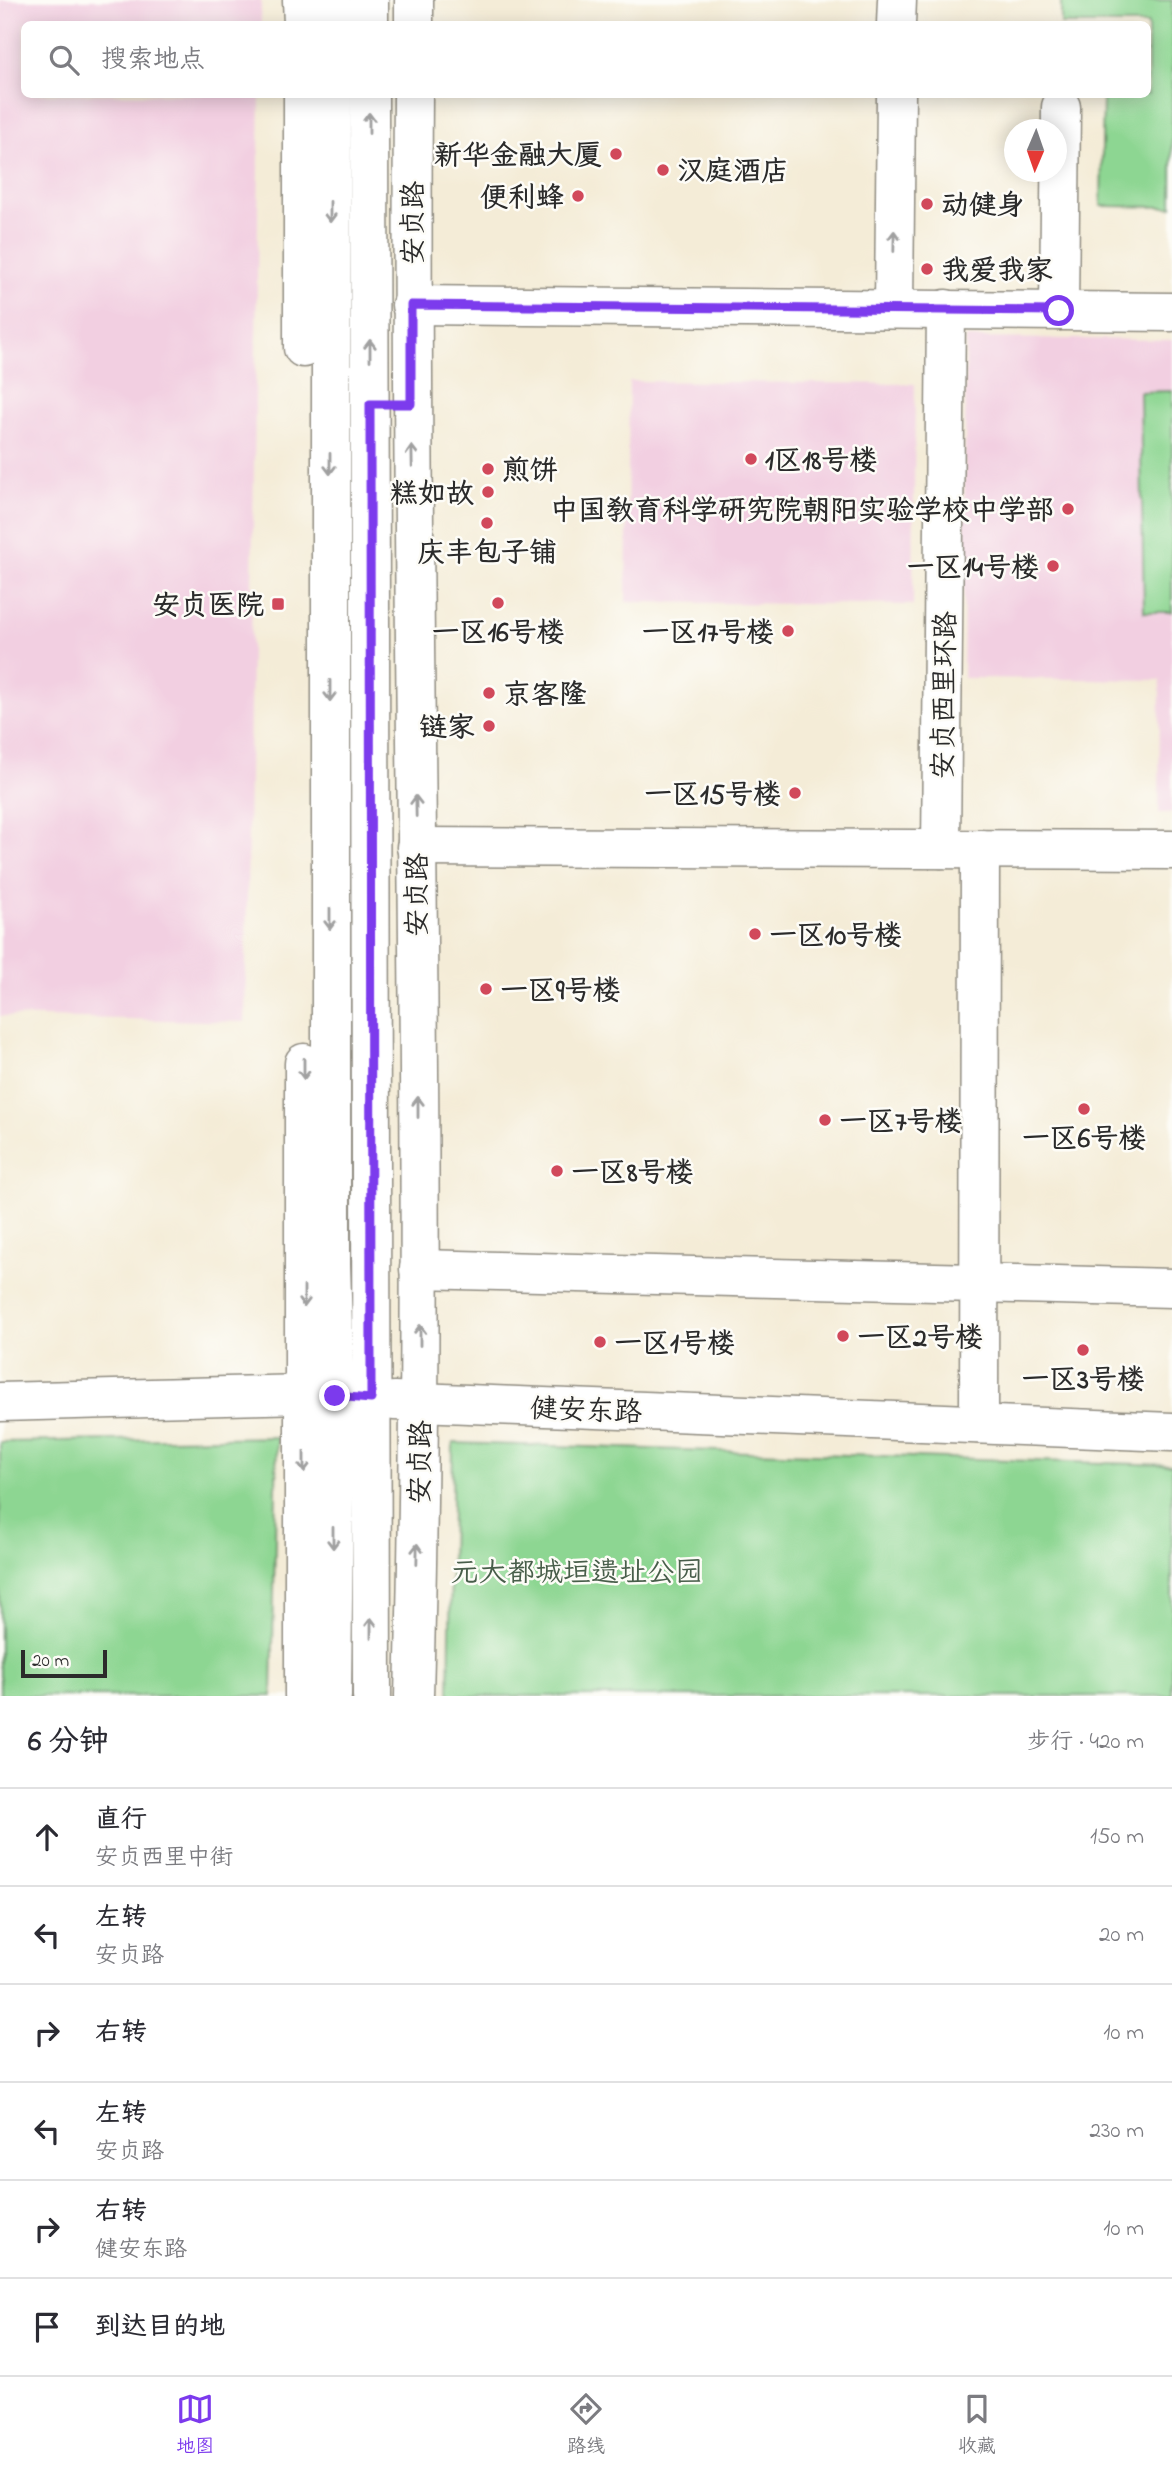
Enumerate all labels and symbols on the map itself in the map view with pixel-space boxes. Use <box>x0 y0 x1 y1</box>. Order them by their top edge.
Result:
one-way arrow <box>362 112 376 135</box>
north arrow <box>1004 119 1067 182</box>
place label: 新华金融大厦 <box>434 137 602 178</box>
marker: 新华金融大厦 <box>608 146 624 162</box>
place label: 汉庭酒店 <box>677 153 789 194</box>
marker: 汉庭酒店 <box>655 162 671 178</box>
place label: 便利蜂 <box>480 179 564 220</box>
street label: 安贞路 <box>395 181 436 265</box>
place label: 动健身 <box>941 187 1025 228</box>
marker: 便利蜂 <box>570 188 586 204</box>
marker: 动健身 <box>919 196 935 212</box>
one-way arrow <box>323 200 337 223</box>
one-way arrow <box>887 229 901 252</box>
place label: 我爱我家 <box>941 252 1053 293</box>
marker: 我爱我家 <box>919 261 935 277</box>
route start <box>1043 295 1074 326</box>
one-way arrow <box>363 339 377 362</box>
place label: 1区18号楼 <box>765 442 877 483</box>
one-way arrow <box>405 445 419 468</box>
marker: 1区18号楼 <box>743 451 759 467</box>
one-way arrow <box>323 452 337 475</box>
place label: 煎饼 <box>502 452 558 493</box>
marker: 煎饼 <box>480 461 496 477</box>
place label: 糕如故 <box>390 475 474 516</box>
marker: 糕如故 <box>480 484 496 500</box>
place label: 中国教育科学研究院朝阳实验学校中学部 <box>550 492 1054 533</box>
marker: 中国教育科学研究院朝阳实验学校中学部 <box>1060 501 1076 517</box>
marker: 庆丰包子铺 <box>479 515 495 531</box>
place label: 庆丰包子铺 <box>417 534 557 575</box>
place label: 一区14号楼 <box>907 549 1039 590</box>
marker: 一区14号楼 <box>1045 558 1061 574</box>
place label: 安贞医院 <box>152 587 264 628</box>
marker: 一区16号楼 <box>490 595 506 611</box>
marker: 安贞医院 <box>270 596 286 612</box>
street label: 安贞西里环路 <box>925 611 968 779</box>
place label: 一区16号楼 <box>431 614 565 655</box>
place label: 一区17号楼 <box>642 614 774 655</box>
marker: 一区17号楼 <box>780 623 796 639</box>
place label: 京客隆 <box>503 676 587 717</box>
one-way arrow <box>323 679 337 702</box>
marker: 京客隆 <box>481 685 497 701</box>
place label: 链家 <box>419 709 475 750</box>
marker: 链家 <box>481 718 497 734</box>
place label: 一区15号楼 <box>644 776 781 817</box>
marker: 一区15号楼 <box>787 785 803 801</box>
one-way arrow <box>409 795 422 818</box>
street label: 安贞路 <box>399 853 440 937</box>
one-way arrow <box>323 907 337 930</box>
place label: 一区10号楼 <box>769 917 902 958</box>
marker: 一区10号楼 <box>747 926 763 942</box>
place label: 一区9号楼 <box>500 972 620 1013</box>
marker: 一区9号楼 <box>478 981 494 997</box>
one-way arrow <box>297 1057 311 1080</box>
one-way arrow <box>411 1096 425 1119</box>
marker: 一区6号楼 <box>1076 1101 1092 1117</box>
place label: 一区7号楼 <box>839 1103 963 1144</box>
marker: 一区7号楼 <box>817 1112 833 1128</box>
place label: 一区6号楼 <box>1022 1120 1146 1161</box>
place label: 一区8号楼 <box>571 1154 694 1195</box>
marker: 一区8号楼 <box>549 1163 565 1179</box>
one-way arrow <box>297 1285 311 1308</box>
place label: 一区2号楼 <box>857 1319 983 1360</box>
one-way arrow <box>413 1323 427 1346</box>
place label: 一区1号楼 <box>614 1325 735 1366</box>
marker: 一区2号楼 <box>835 1328 851 1344</box>
marker: 一区1号楼 <box>592 1334 608 1350</box>
marker: 一区3号楼 <box>1075 1342 1091 1358</box>
place label: 一区3号楼 <box>1021 1361 1145 1402</box>
route end <box>319 1380 350 1411</box>
street label: 健安东路 <box>529 1390 643 1435</box>
street label: 安贞路 <box>401 1420 444 1504</box>
one-way arrow <box>297 1451 311 1474</box>
one-way arrow <box>327 1527 340 1550</box>
one-way arrow <box>411 1543 424 1566</box>
park label: 元大都城垣遗址公园 <box>451 1554 703 1595</box>
one-way arrow <box>364 1617 378 1640</box>
scale bar <box>21 1647 107 1679</box>

